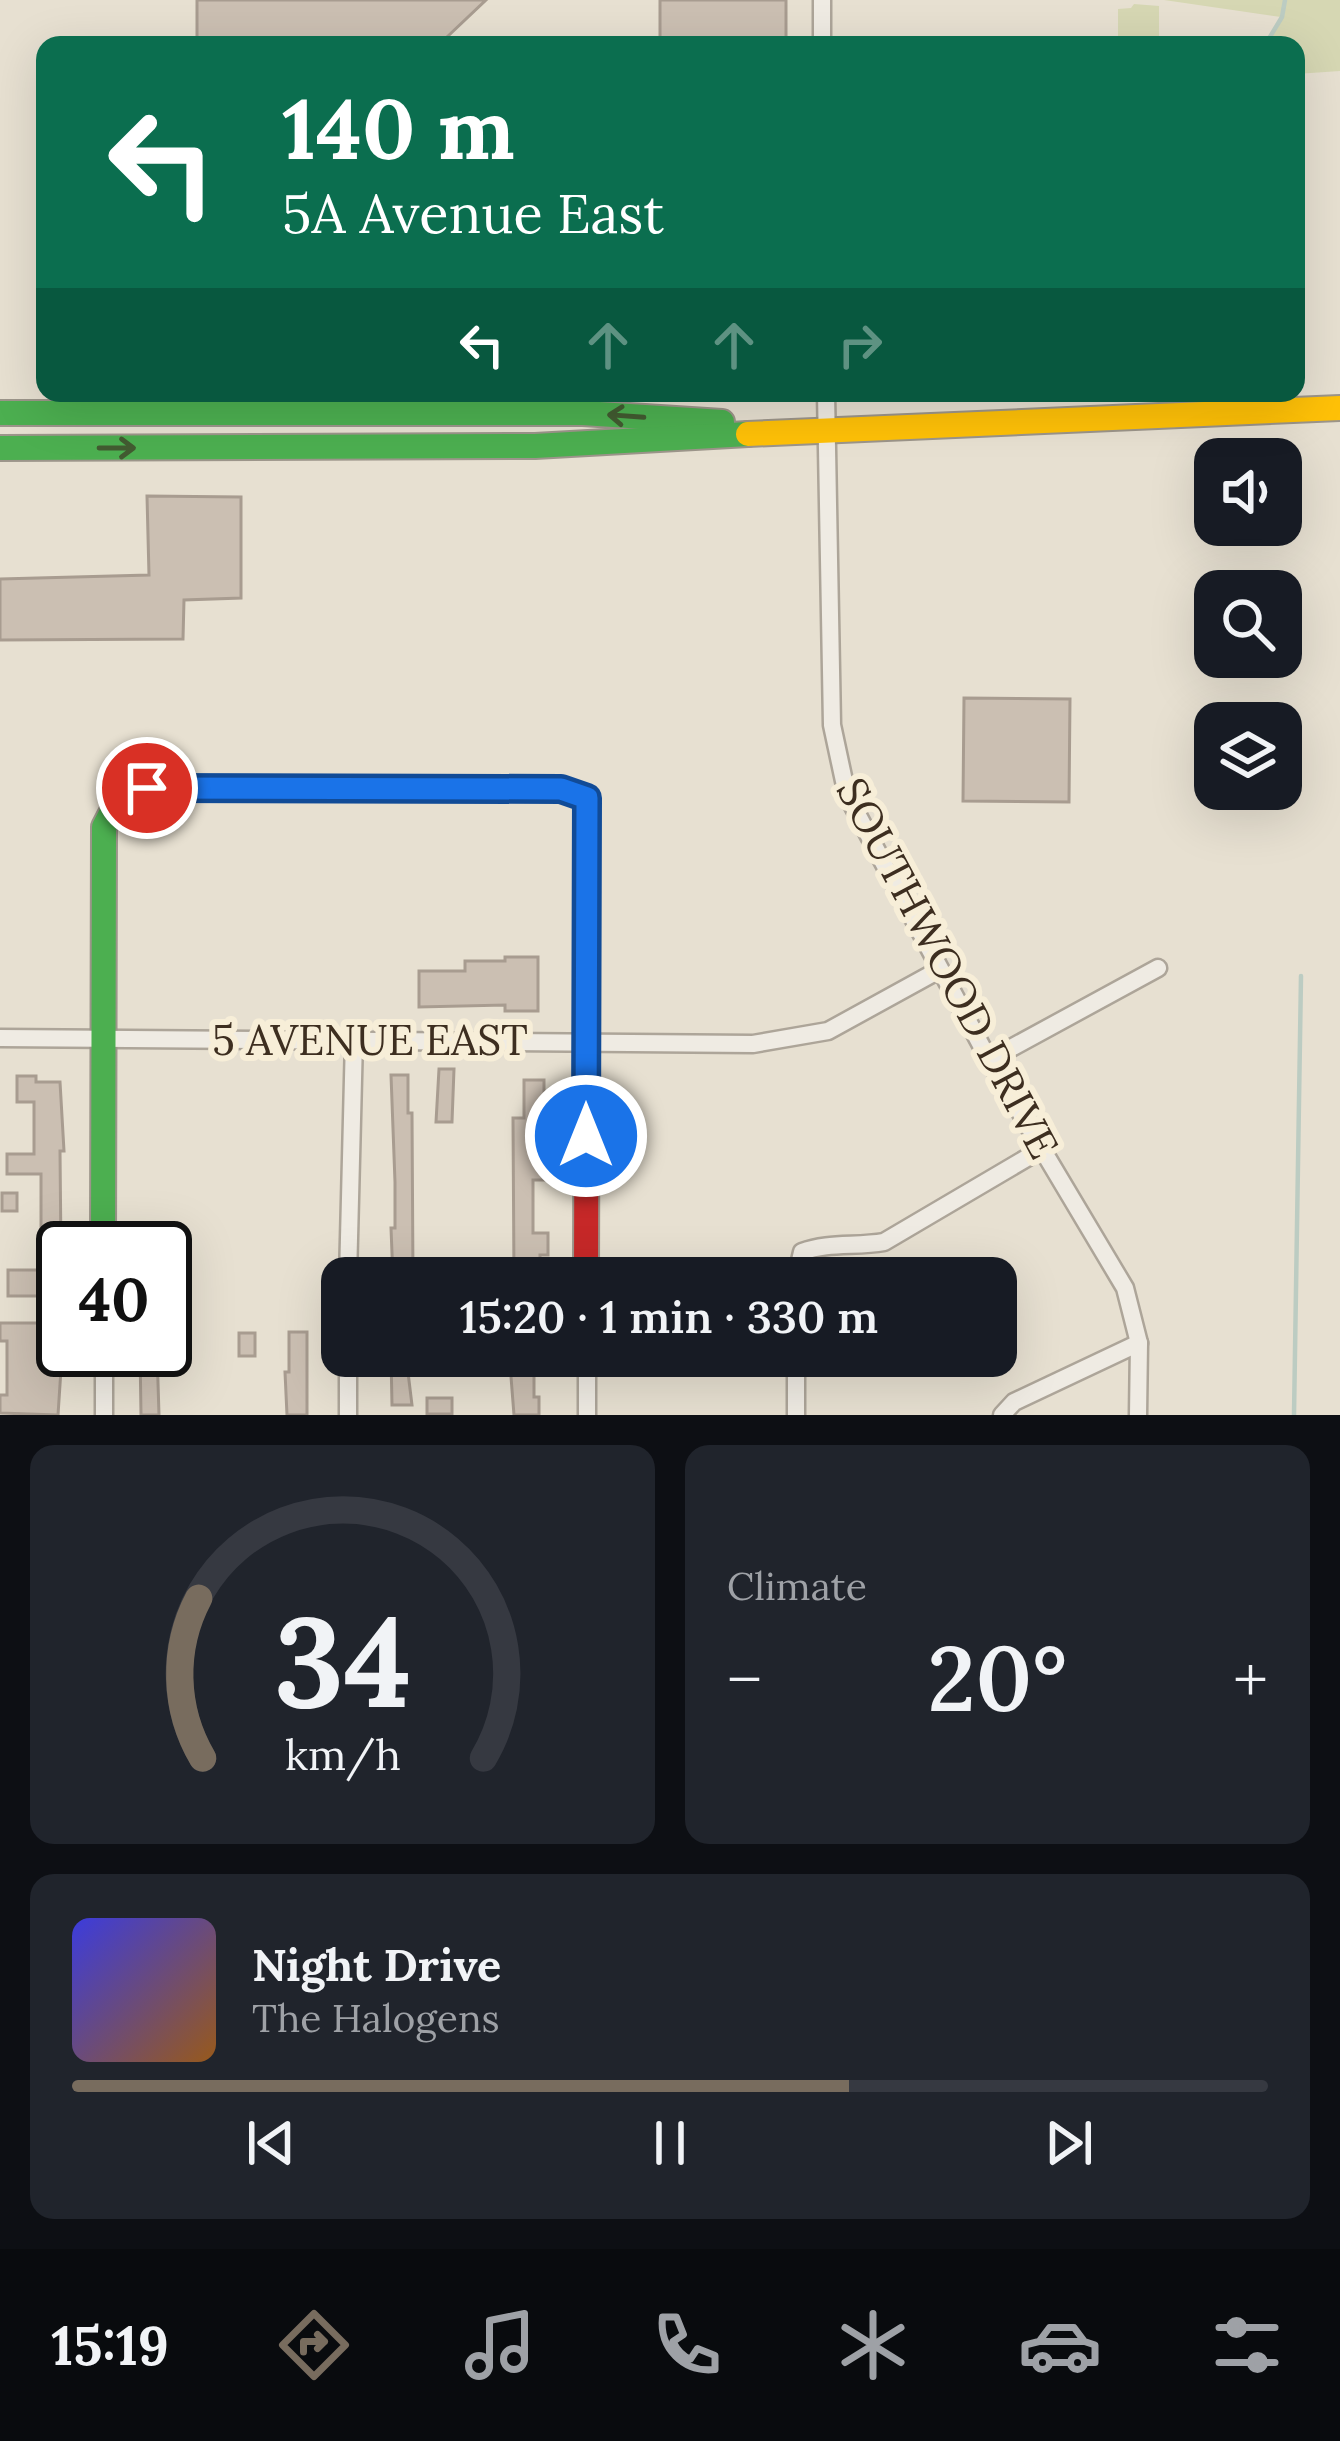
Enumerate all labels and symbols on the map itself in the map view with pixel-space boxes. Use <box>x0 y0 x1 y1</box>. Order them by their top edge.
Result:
one-way arrow <box>607 404 646 427</box>
one-way arrow <box>97 437 136 459</box>
pin <box>96 737 198 839</box>
street label: SOUTHWOOD DRIVE <box>825 769 1071 1167</box>
street label: 5 AVENUE EAST <box>212 1013 528 1067</box>
position arrow <box>523 1073 649 1199</box>
speed limit sign: 40 <box>36 1221 192 1377</box>

